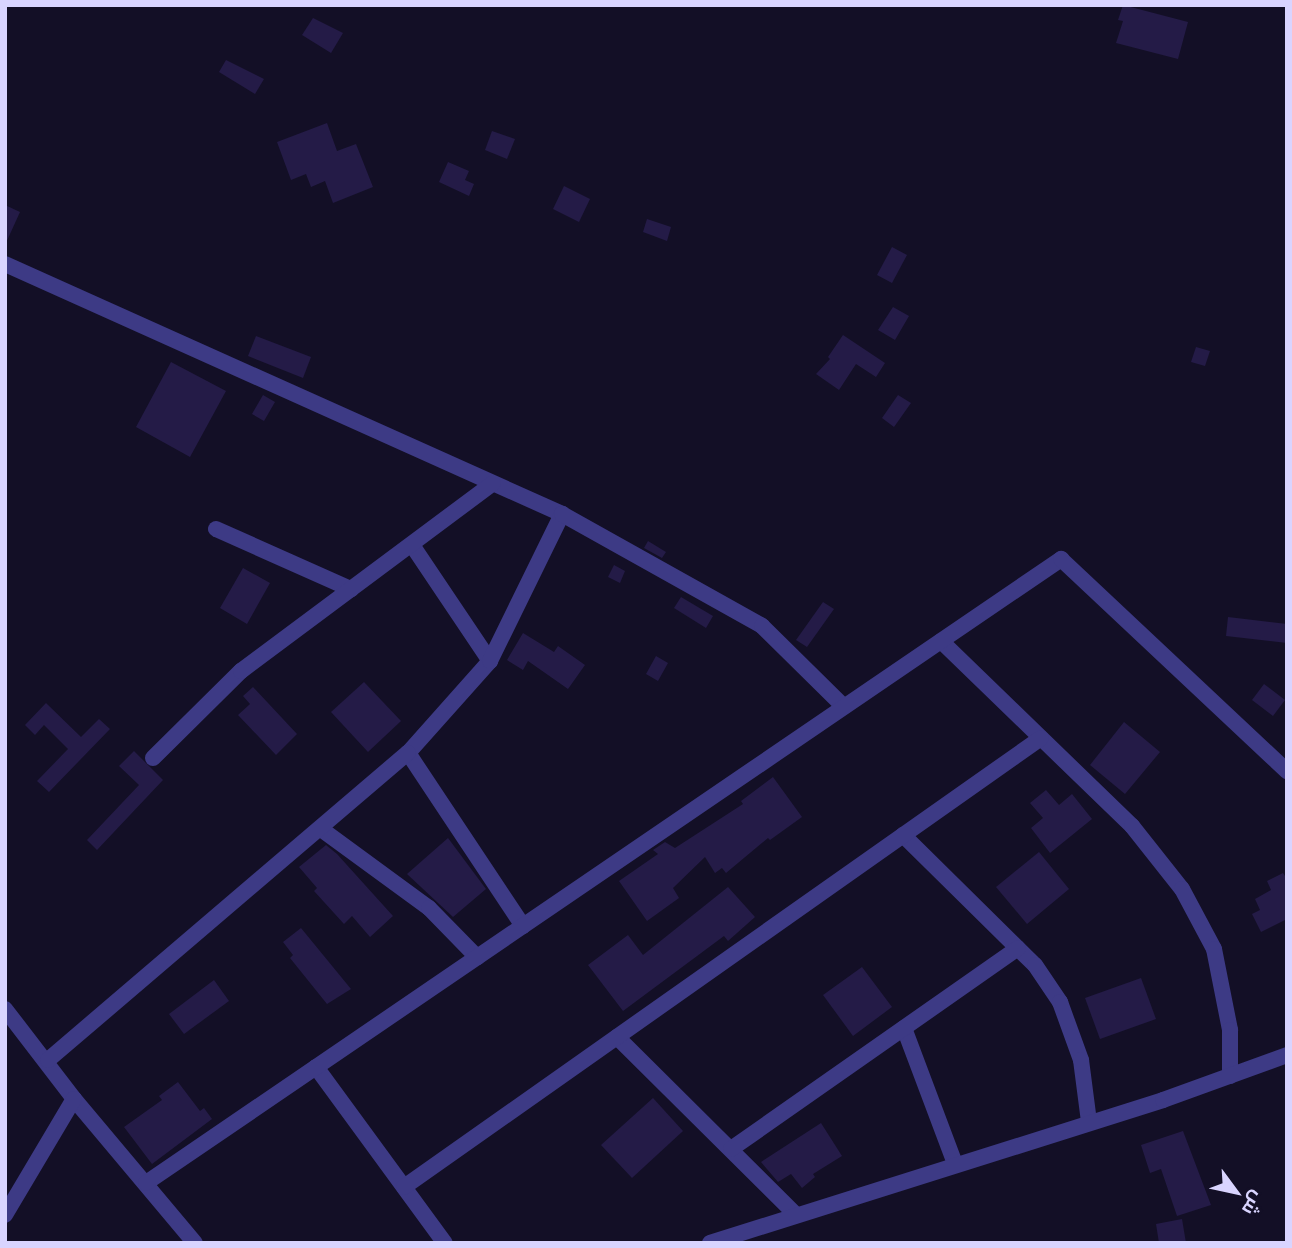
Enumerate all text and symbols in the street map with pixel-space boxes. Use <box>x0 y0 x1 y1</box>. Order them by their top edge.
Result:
north arrow <box>1201 1157 1271 1227</box>
text: ش <box>1238 1187 1270 1220</box>

